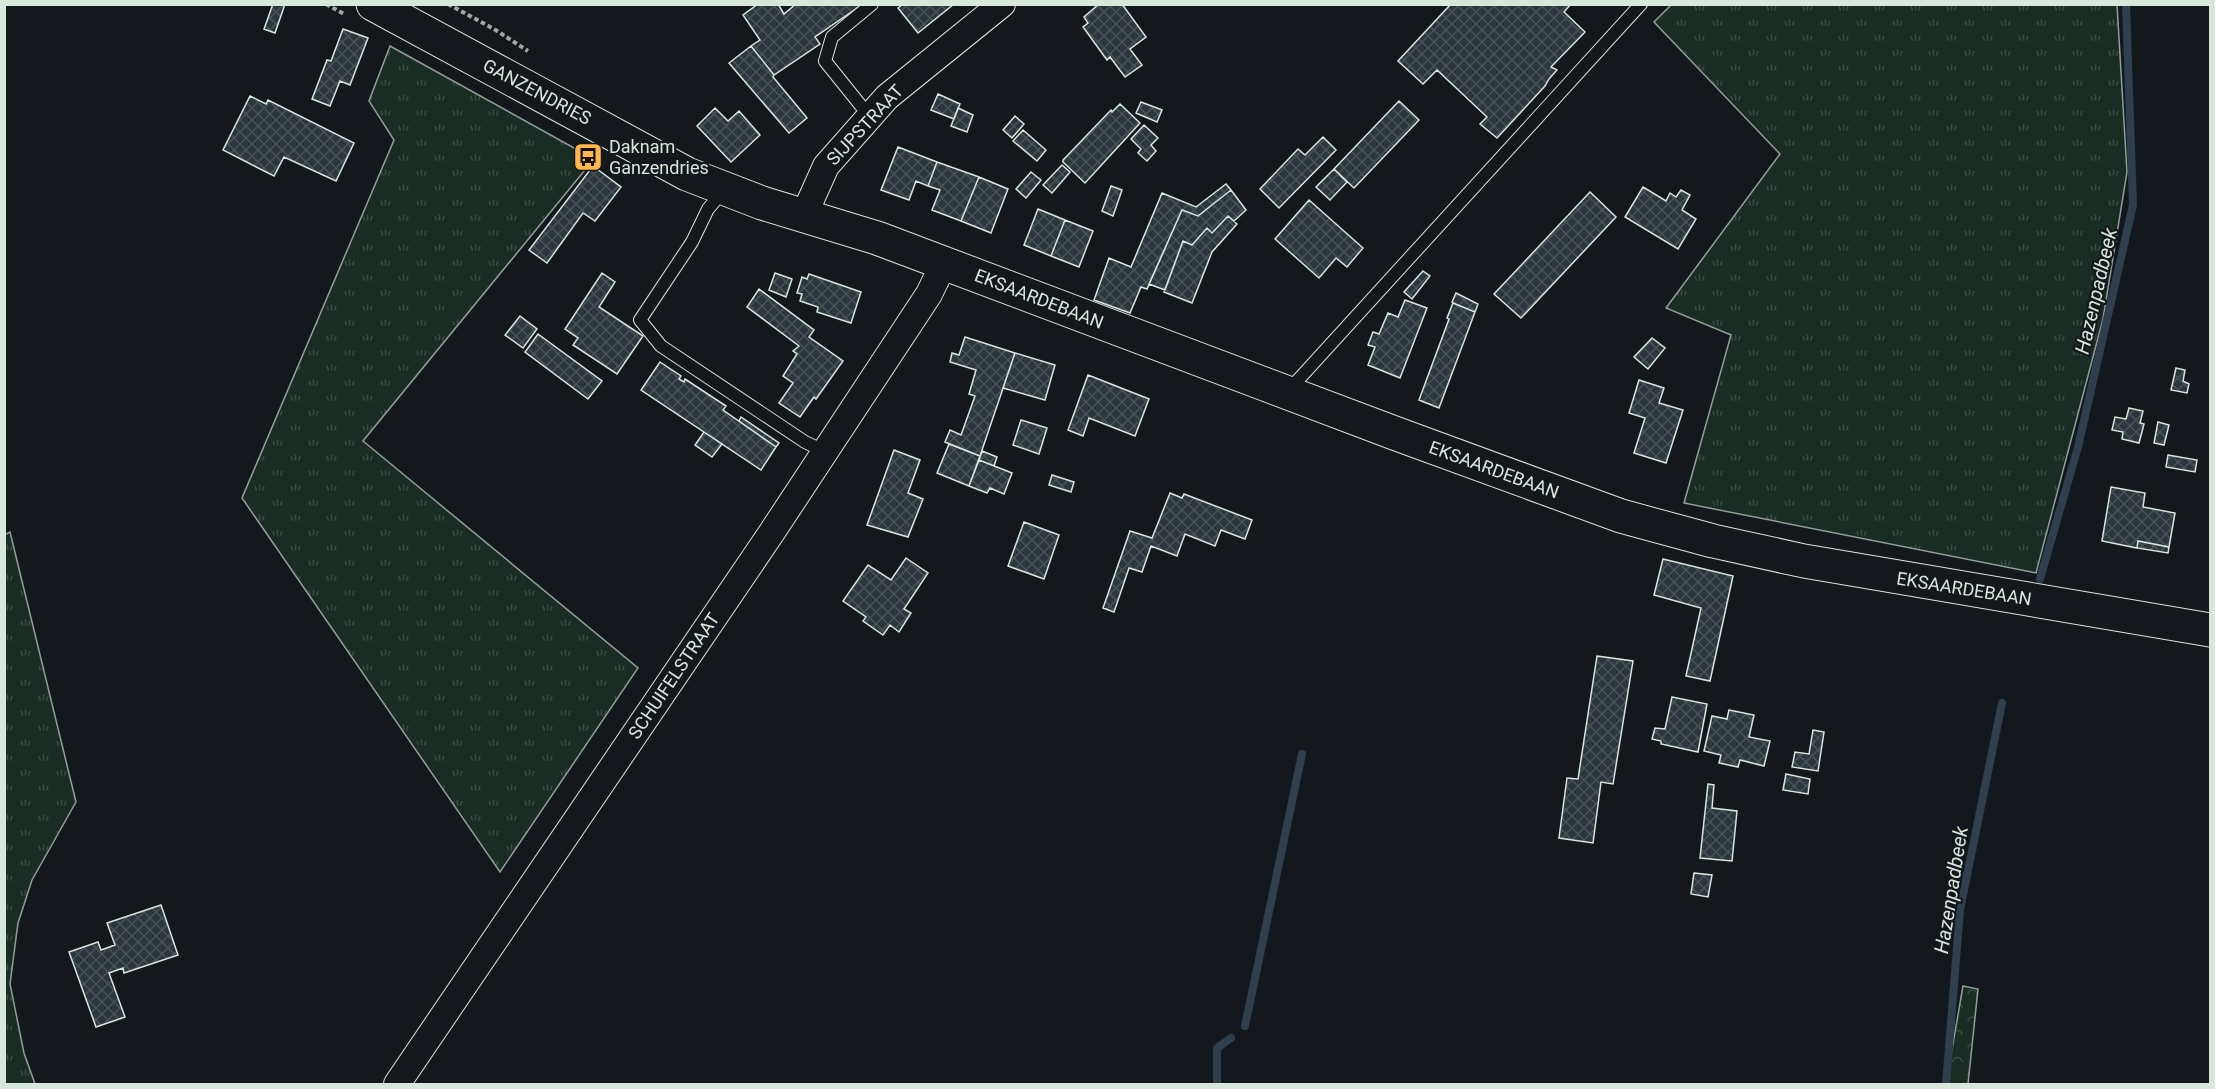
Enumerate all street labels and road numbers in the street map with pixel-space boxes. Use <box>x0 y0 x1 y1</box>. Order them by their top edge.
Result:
street label: GANZENDRIES <box>480 54 595 129</box>
street label: SIJPSTRAAT <box>822 80 907 169</box>
street label: EKSAARDEBAAN <box>972 264 1107 333</box>
street label: EKSAARDEBAAN <box>1427 436 1562 503</box>
street label: EKSAARDEBAAN <box>1895 567 2033 610</box>
street label: SCHUIFELSTRAAT <box>624 609 724 743</box>

